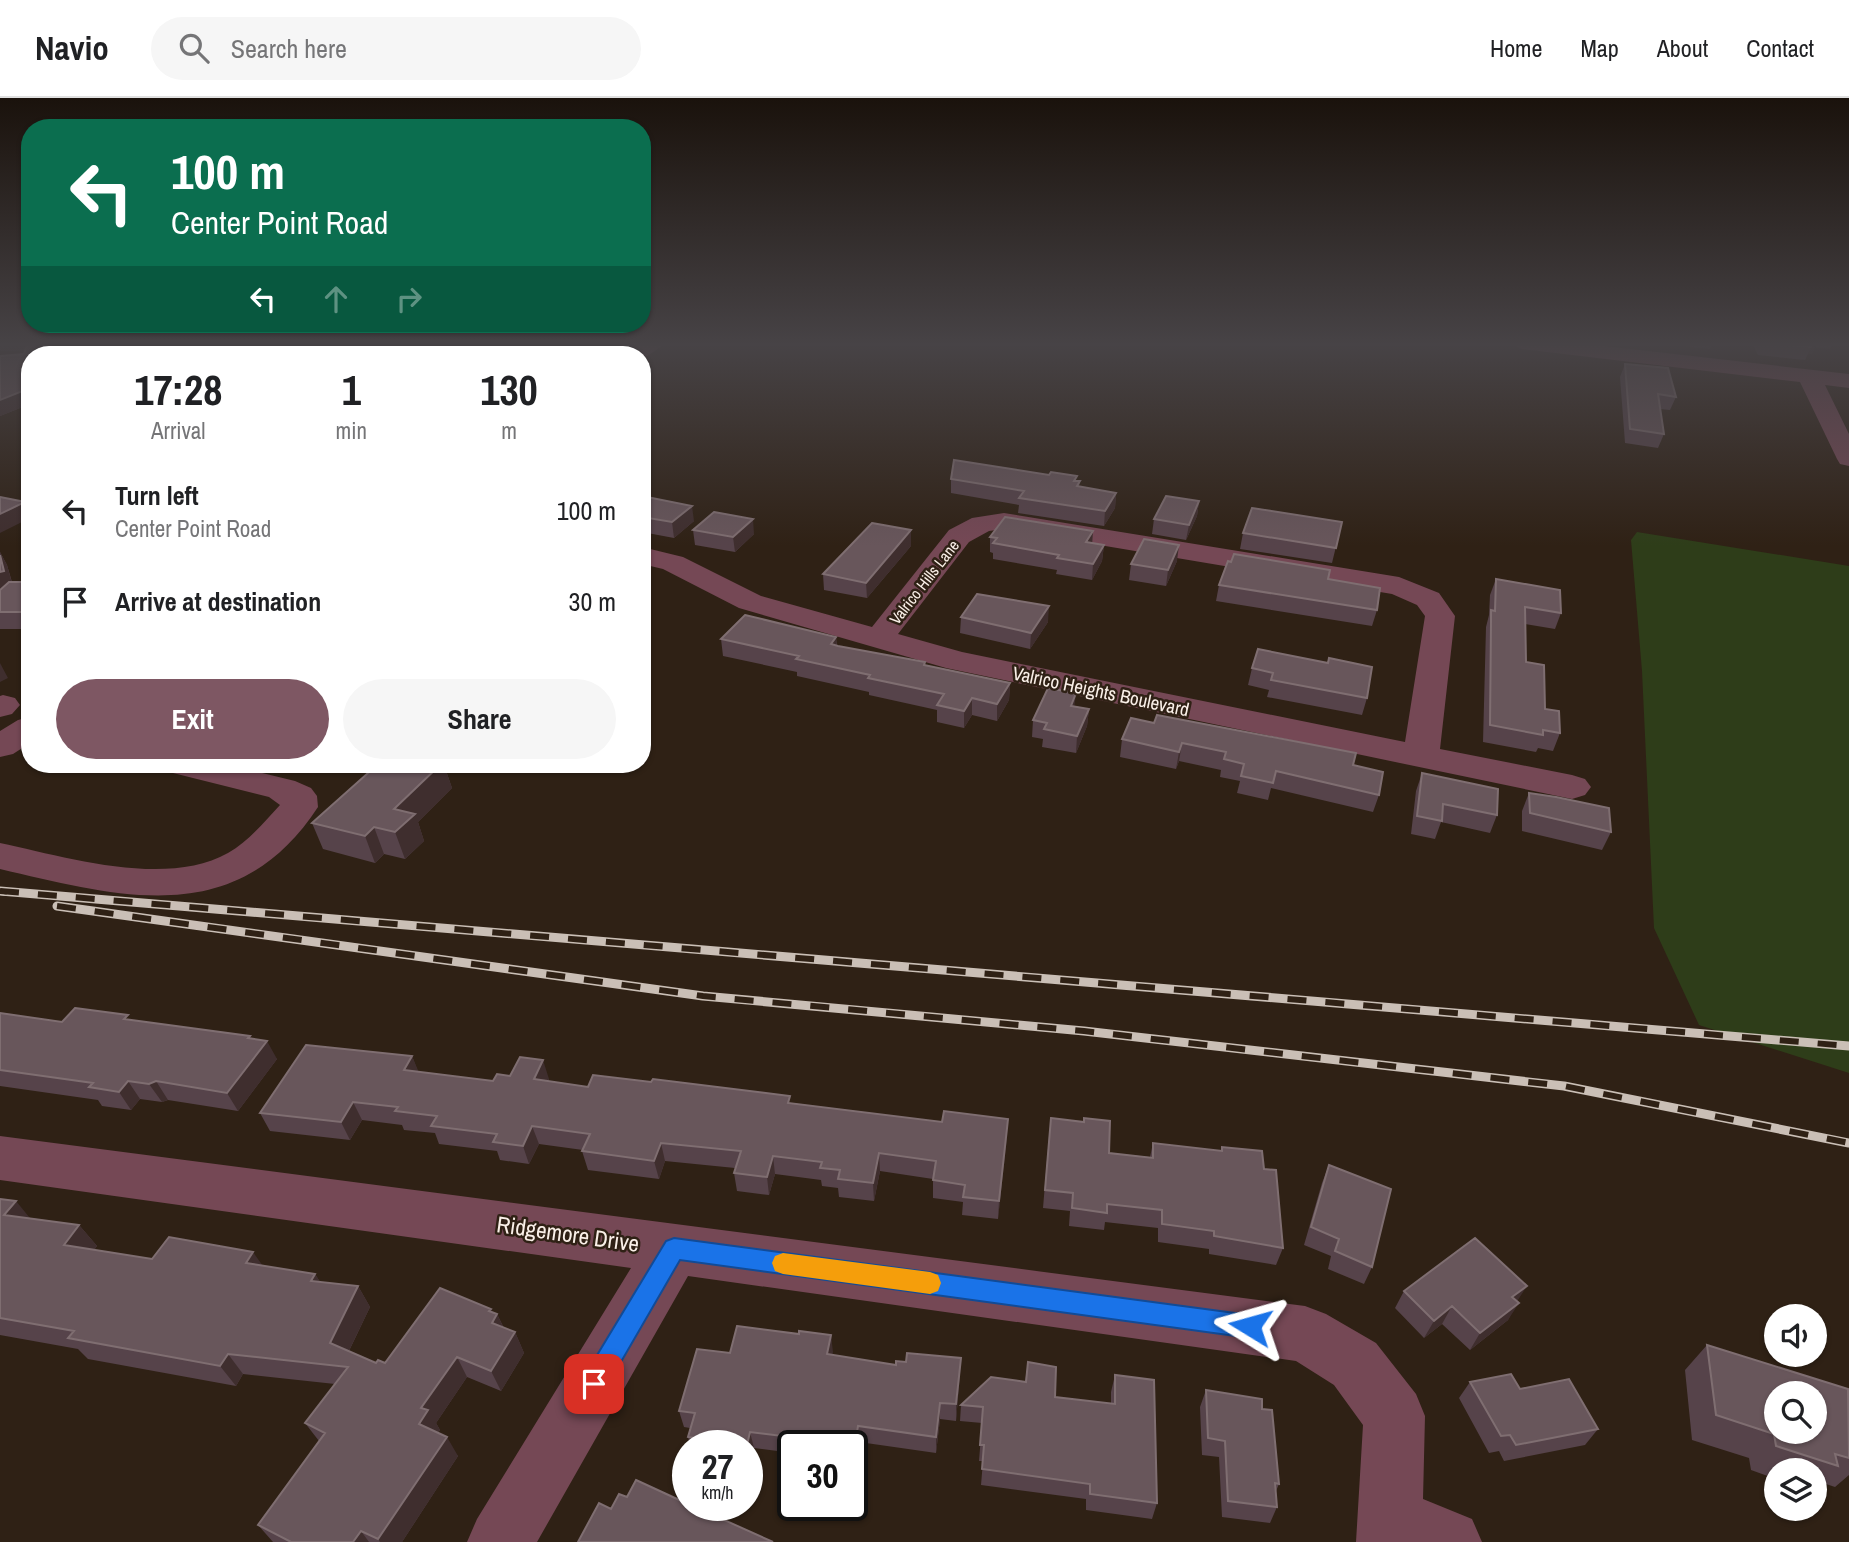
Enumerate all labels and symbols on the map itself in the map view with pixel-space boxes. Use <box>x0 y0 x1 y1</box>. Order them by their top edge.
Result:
street label: Valrico Hills Lane <box>884 535 964 629</box>
street label: Valrico Heights Boulevard <box>1010 660 1192 722</box>
street label: Ridgemore Drive <box>495 1208 641 1259</box>
position arrow <box>1213 1289 1287 1363</box>
pin <box>564 1354 624 1414</box>
speed limit sign: 30 <box>777 1430 868 1521</box>

